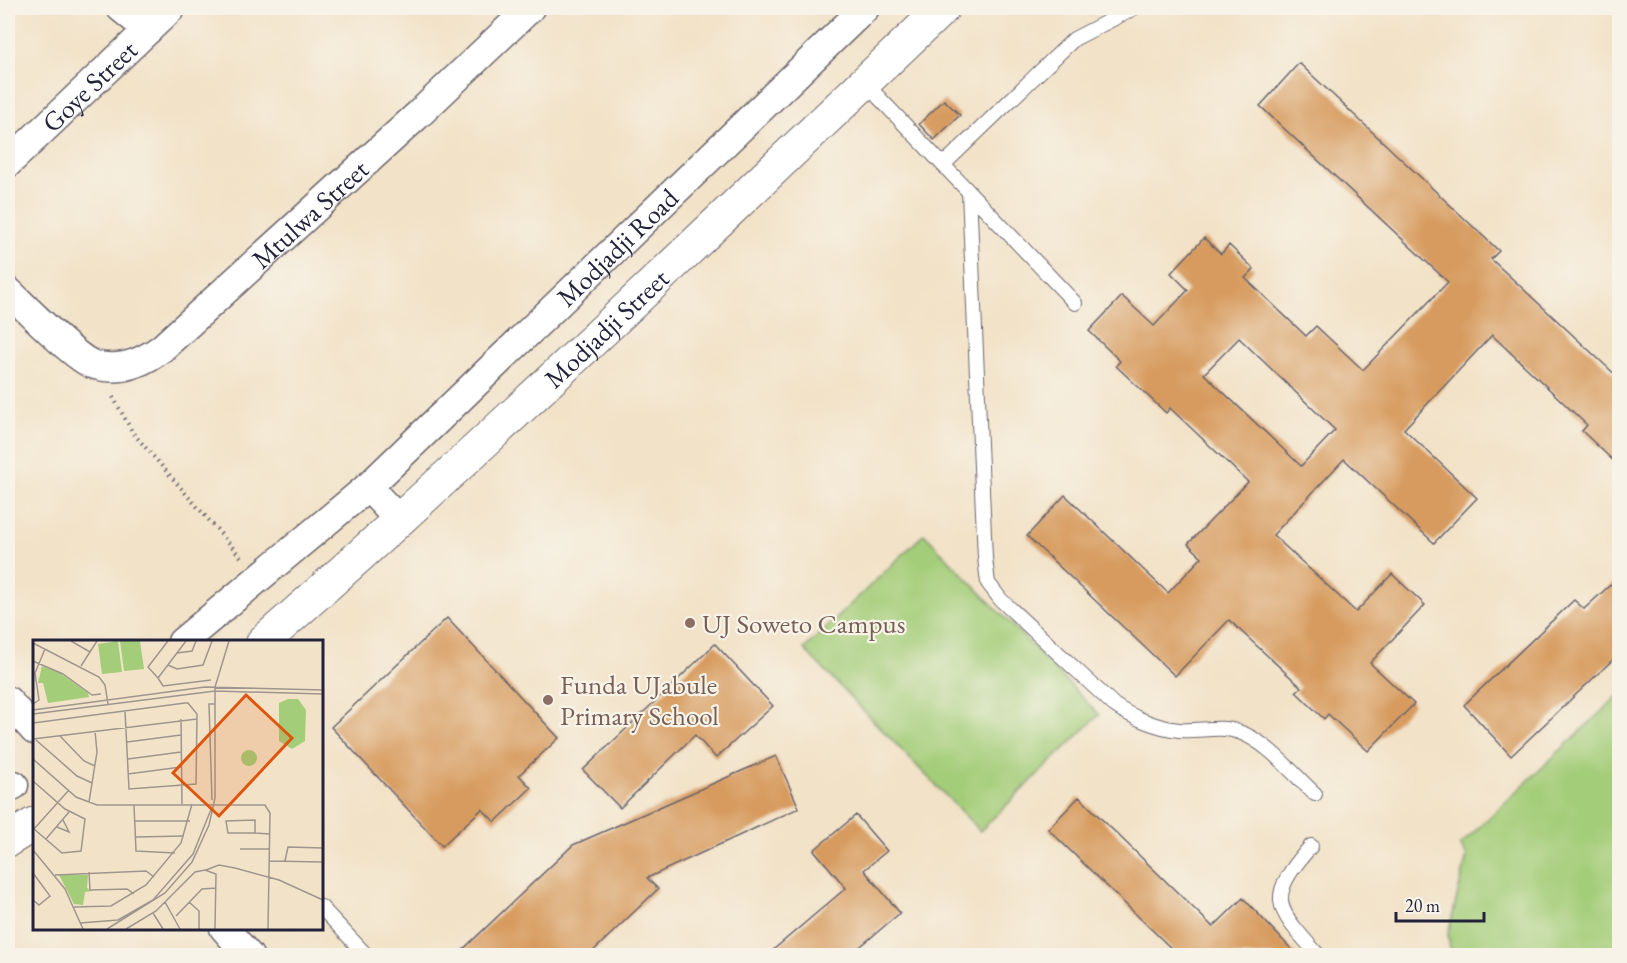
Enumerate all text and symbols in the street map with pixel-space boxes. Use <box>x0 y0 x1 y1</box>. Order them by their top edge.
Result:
street label: Goye Street <box>34 32 145 139</box>
street label: Mtulwa Street <box>244 151 376 276</box>
street label: Modjadji Road <box>549 180 686 314</box>
street label: Modjadji Street <box>536 260 676 395</box>
place label: UJ Soweto Campus <box>702 606 906 641</box>
marker: UJ Soweto Campus <box>683 616 697 630</box>
inset map <box>33 640 322 930</box>
place label: Funda UJabule Primary School <box>560 667 719 733</box>
marker: Funda UJabule Primary School <box>541 693 555 707</box>
scale bar <box>1396 885 1484 923</box>
text: 20 m <box>1405 894 1440 917</box>

